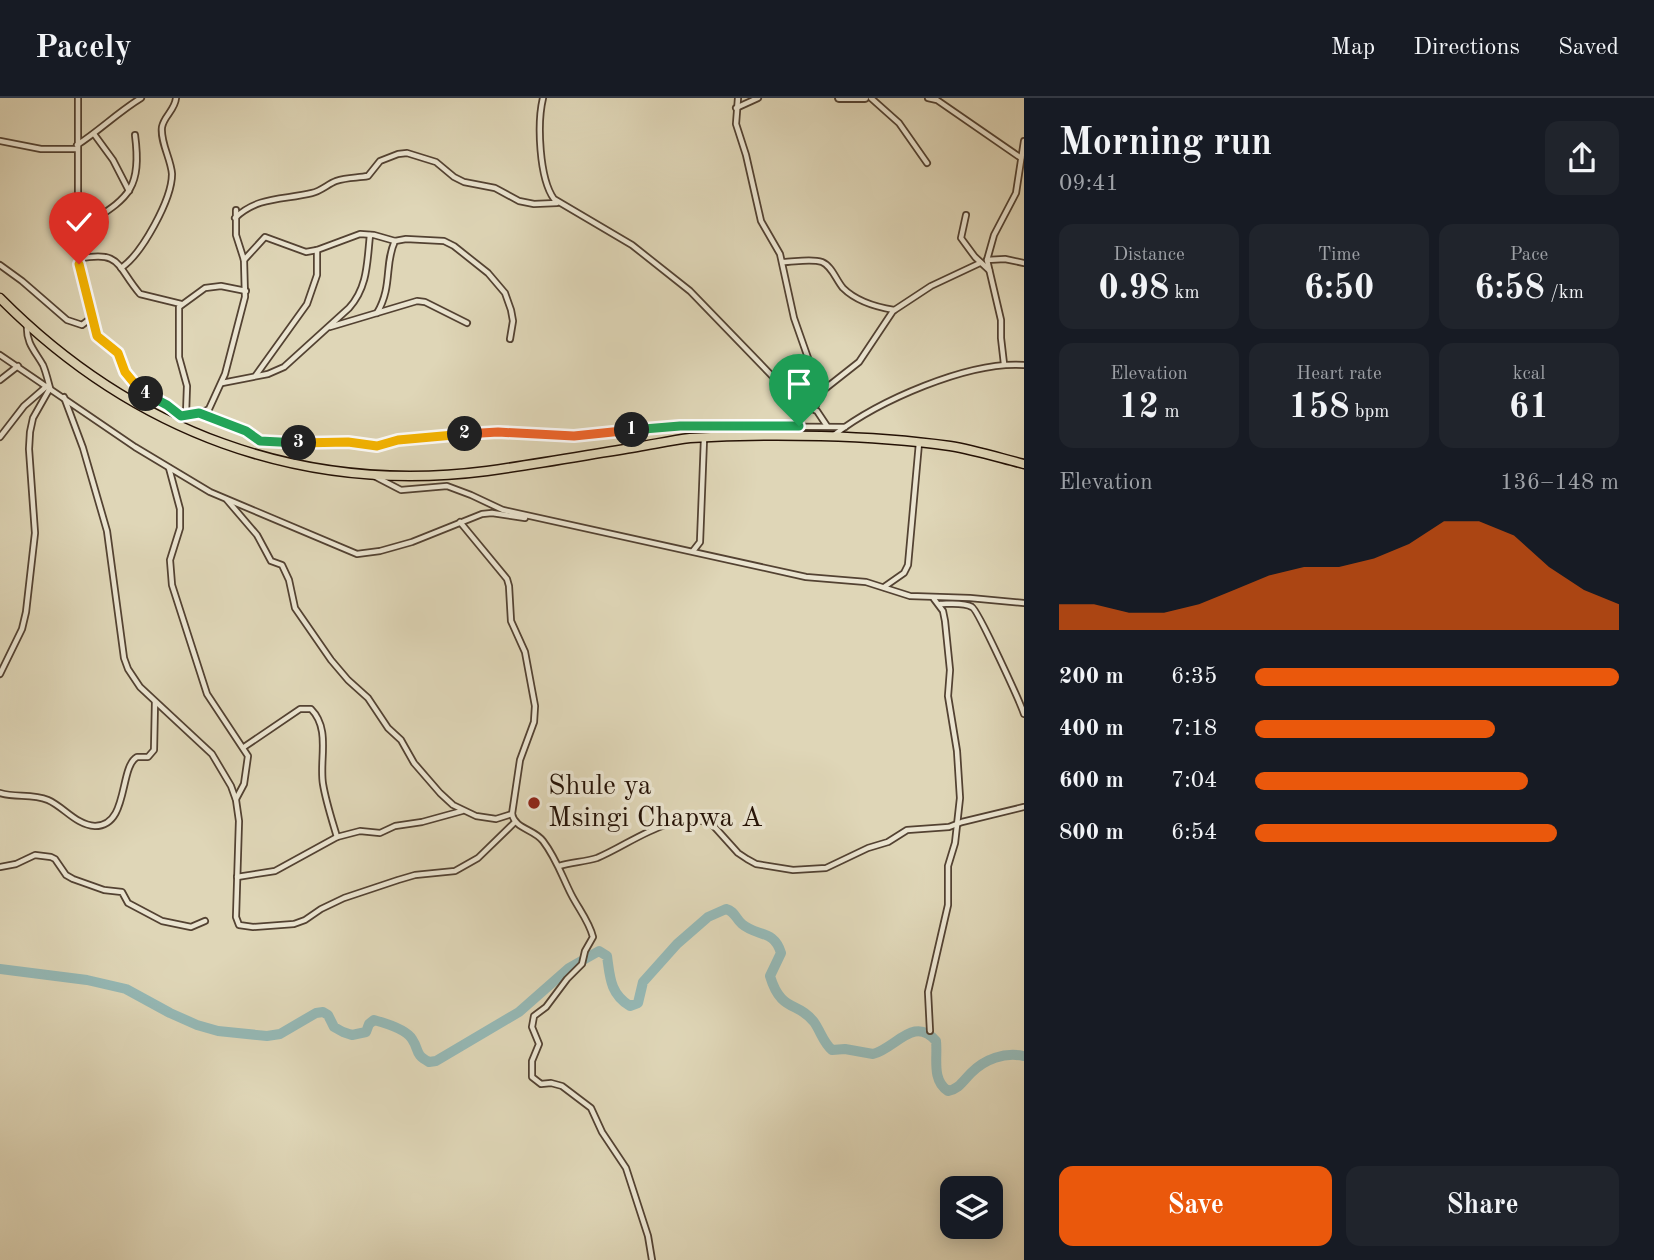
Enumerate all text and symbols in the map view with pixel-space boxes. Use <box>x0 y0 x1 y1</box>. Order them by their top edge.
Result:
text: Pacely <box>35 32 132 65</box>
text: Map <box>1331 36 1375 60</box>
text: Directions <box>1413 36 1520 60</box>
text: Saved <box>1558 36 1619 60</box>
button: share <box>1545 121 1619 195</box>
text: Morning run <box>1059 125 1272 163</box>
text: 09:41 <box>1059 172 1119 195</box>
pin <box>49 192 109 264</box>
icon: check <box>60 203 98 241</box>
text: Distance <box>1113 246 1185 265</box>
text: Time <box>1318 246 1360 265</box>
text: Pace <box>1510 246 1548 265</box>
text: 0.98 <box>1099 271 1169 306</box>
text: 6:50 <box>1304 271 1374 306</box>
text: 6:58 <box>1474 271 1545 306</box>
text: km <box>1169 284 1200 303</box>
text: /km <box>1545 284 1584 303</box>
pin <box>769 354 829 426</box>
icon: arrive <box>780 365 818 403</box>
text: Elevation <box>1110 365 1188 384</box>
text: Heart rate <box>1296 365 1382 384</box>
text: kcal <box>1513 365 1545 384</box>
pin: 4 <box>128 376 164 412</box>
text: 4 <box>140 384 151 403</box>
text: 12 <box>1118 390 1159 425</box>
text: 158 <box>1289 390 1349 425</box>
text: 61 <box>1509 390 1549 425</box>
text: m <box>1159 403 1180 422</box>
text: bpm <box>1349 403 1389 422</box>
pin: 1 <box>614 412 650 448</box>
pin: 2 <box>448 416 482 452</box>
text: 1 <box>626 420 637 439</box>
text: 2 <box>459 424 470 443</box>
pin: 3 <box>282 426 316 460</box>
text: 3 <box>293 433 304 452</box>
text: Elevation <box>1059 471 1153 494</box>
text: 136–148 m <box>1500 471 1619 494</box>
text: 200 m <box>1059 665 1124 688</box>
text: 6:35 <box>1171 665 1217 688</box>
text: 400 m <box>1059 717 1124 740</box>
text: 7:18 <box>1171 717 1217 740</box>
text: 600 m <box>1059 769 1124 792</box>
text: 7:04 <box>1171 769 1217 792</box>
place label: Shule ya Msingi Chapwa A <box>548 773 763 833</box>
marker: Shule ya Msingi Chapwa A <box>526 795 542 811</box>
text: 800 m <box>1059 821 1124 844</box>
text: 6:54 <box>1171 821 1217 844</box>
button: Save <box>1059 1166 1332 1246</box>
button: Share <box>1346 1166 1619 1246</box>
map controls <box>940 1176 1003 1239</box>
button: layers <box>940 1176 1003 1239</box>

